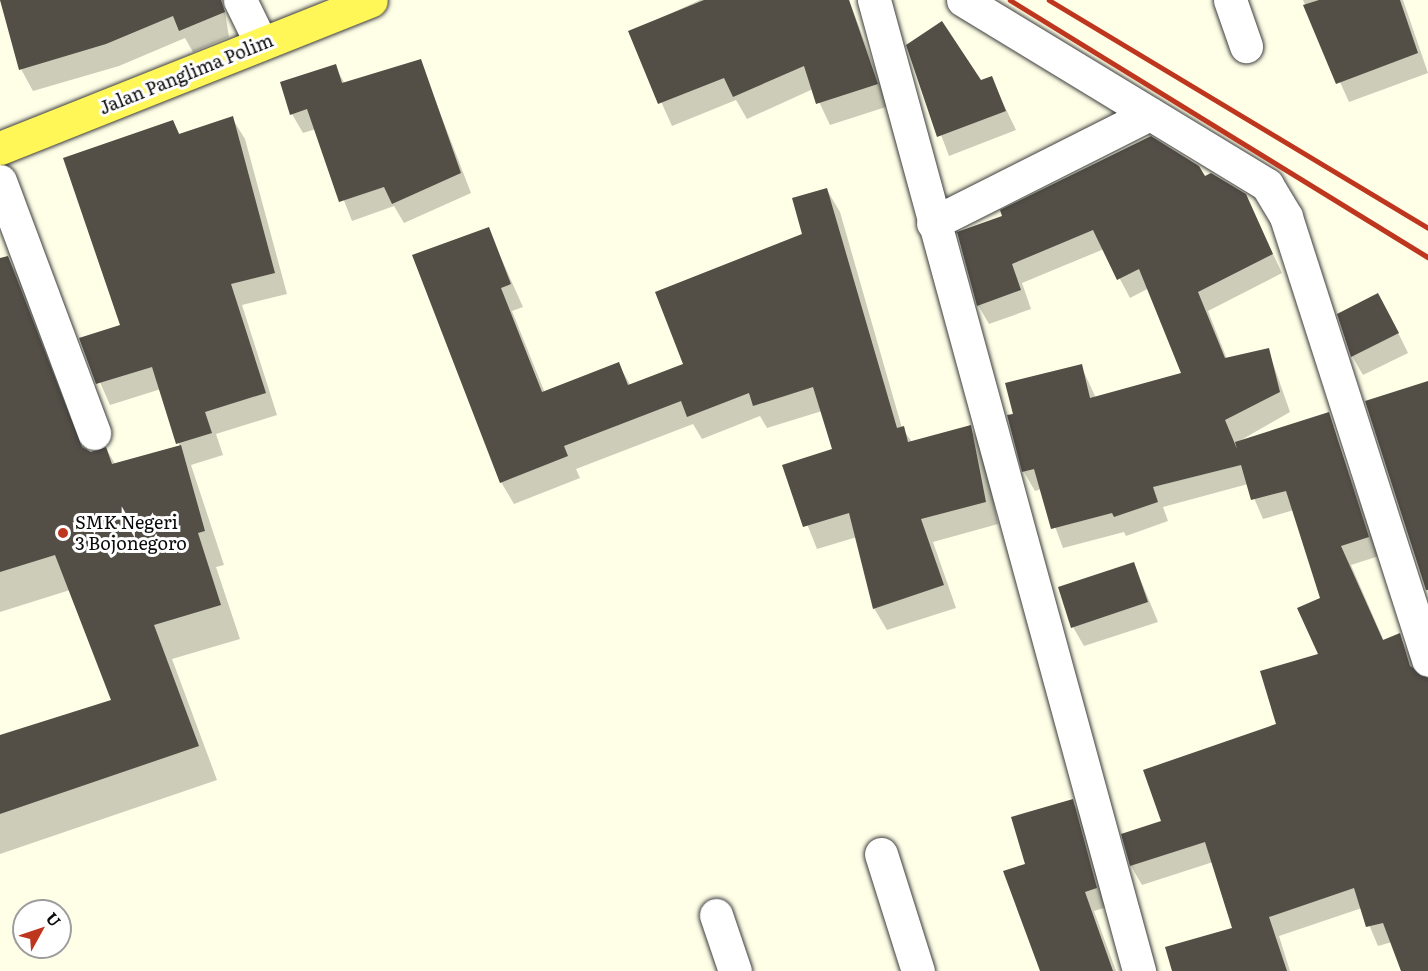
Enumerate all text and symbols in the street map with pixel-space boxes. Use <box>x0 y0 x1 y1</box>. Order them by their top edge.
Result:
street label: Jalan Panglima Polim <box>96 29 276 119</box>
place label: SMK Negeri 3 Bojonegoro <box>75 512 187 554</box>
marker: SMK Negeri 3 Bojonegoro <box>56 526 70 540</box>
north arrow <box>12 899 72 959</box>
text: U <box>41 906 67 931</box>

